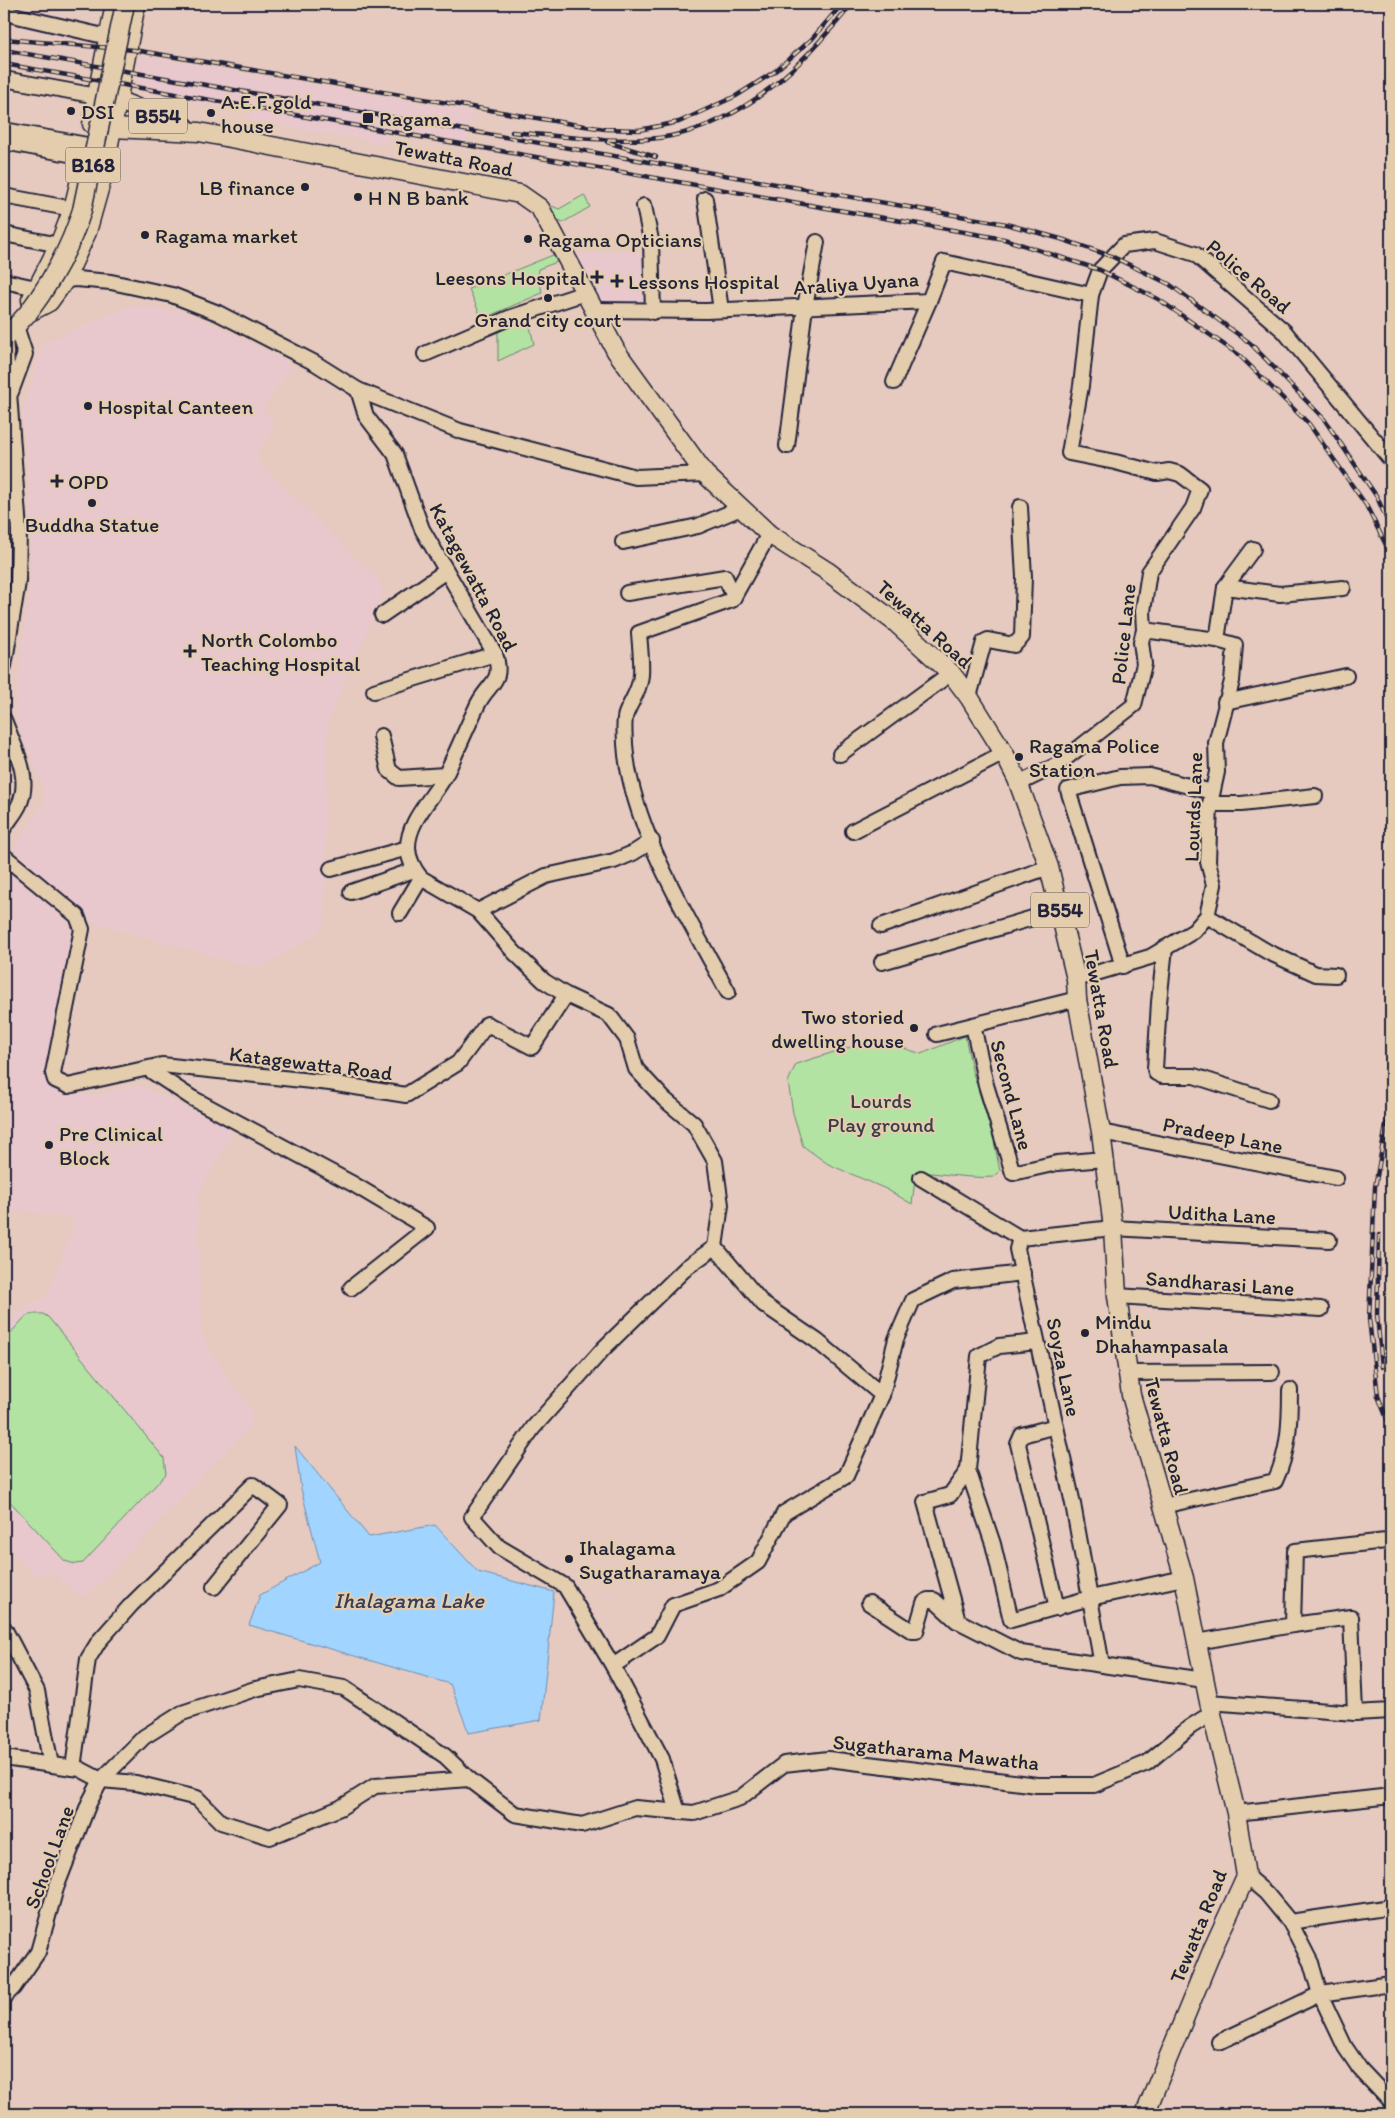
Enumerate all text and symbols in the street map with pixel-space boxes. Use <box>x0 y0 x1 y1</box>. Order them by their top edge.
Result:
place label: A.E.F.gold house <box>221 89 312 138</box>
road number: B554 <box>129 98 187 134</box>
place label: DSI <box>81 99 115 124</box>
marker: DSI <box>65 105 77 117</box>
place label: Ragama <box>379 106 452 131</box>
marker: A.E.F.gold house <box>205 107 217 119</box>
marker: Ragama <box>361 111 375 125</box>
street label: Tewatta Road <box>393 134 516 182</box>
road number: B168 <box>66 148 120 182</box>
place label: LB finance <box>199 175 295 200</box>
marker: LB finance <box>299 181 311 193</box>
place label: H N B bank <box>368 185 469 210</box>
marker: H N B bank <box>352 191 364 203</box>
place label: Ragama market <box>155 223 298 248</box>
place label: Ragama Opticians <box>538 227 702 252</box>
marker: Ragama market <box>139 229 151 241</box>
marker: Ragama Opticians <box>522 233 534 245</box>
street label: Police Road <box>1202 233 1297 319</box>
place label: Leesons Hospital <box>435 265 586 290</box>
street label: Araliya Uyana <box>792 266 920 300</box>
place label: Lessons Hospital <box>628 269 779 294</box>
marker: Leesons Hospital <box>590 270 604 284</box>
marker: Lessons Hospital <box>610 274 624 288</box>
marker: Grand city court <box>542 292 554 304</box>
place label: Grand city court <box>475 307 621 332</box>
place label: Hospital Canteen <box>98 394 253 419</box>
marker: Hospital Canteen <box>82 400 94 412</box>
place label: OPD <box>68 469 109 494</box>
marker: OPD <box>50 474 64 488</box>
marker: Buddha Statue <box>86 497 98 509</box>
street label: Katagewatta Road <box>424 499 524 656</box>
place label: Buddha Statue <box>25 512 159 537</box>
street label: Tewatta Road <box>872 575 978 674</box>
street label: Police Lane <box>1105 582 1141 686</box>
place label: North Colombo Teaching Hospital <box>201 627 360 676</box>
marker: North Colombo Teaching Hospital <box>183 644 197 658</box>
place label: Ragama Police Station <box>1029 733 1160 782</box>
marker: Ragama Police Station <box>1013 751 1025 763</box>
street label: Lourds Lane <box>1179 752 1207 862</box>
road number: B554 <box>1031 892 1089 928</box>
street label: Tewatta Road <box>1079 948 1125 1071</box>
place label: Two storied dwelling house <box>771 1004 904 1053</box>
marker: Two storied dwelling house <box>908 1022 920 1034</box>
street label: Second Lane <box>985 1037 1039 1153</box>
street label: Katagewatta Road <box>228 1041 395 1085</box>
park label: Lourds Play ground <box>827 1088 935 1137</box>
street label: Pradeep Lane <box>1161 1111 1285 1159</box>
place label: Pre Clinical Block <box>59 1121 163 1170</box>
marker: Pre Clinical Block <box>43 1139 55 1151</box>
street label: Uditha Lane <box>1167 1199 1277 1229</box>
street label: Sandharasi Lane <box>1145 1265 1295 1301</box>
place label: Mindu Dhahampasala <box>1095 1309 1228 1358</box>
street label: Soyza Lane <box>1041 1315 1087 1419</box>
marker: Mindu Dhahampasala <box>1079 1327 1091 1339</box>
street label: Tewatta Road <box>1139 1375 1195 1498</box>
place label: Ihalagama Sugatharamaya <box>579 1535 721 1584</box>
marker: Ihalagama Sugatharamaya <box>563 1553 575 1565</box>
water label: Ihalagama Lake <box>334 1587 485 1614</box>
street label: Sugatharama Mawatha <box>832 1729 1040 1775</box>
street label: School Lane <box>19 1802 79 1912</box>
street label: Tewatta Road <box>1164 1865 1232 1986</box>

